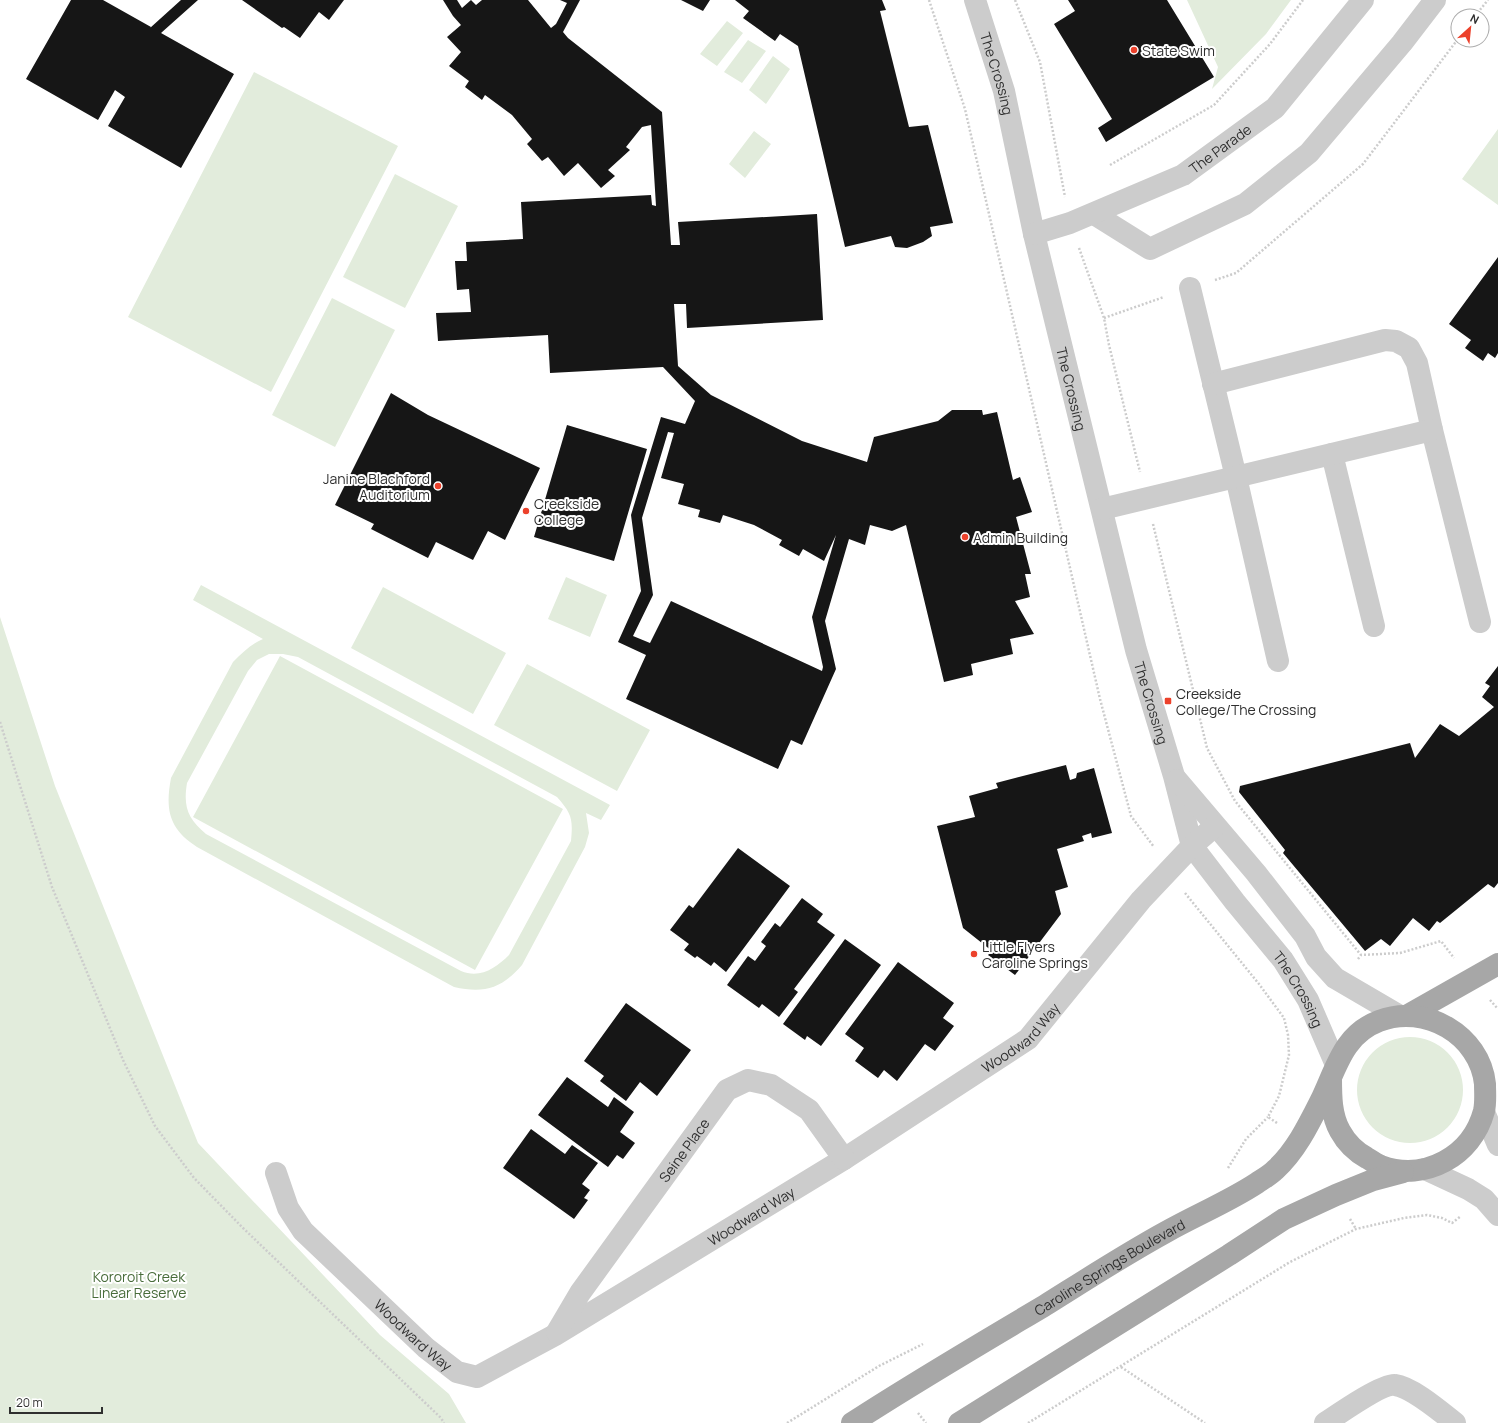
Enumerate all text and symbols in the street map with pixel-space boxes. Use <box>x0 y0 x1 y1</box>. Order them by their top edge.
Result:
north arrow <box>1450 8 1490 48</box>
text: N <box>1468 10 1482 27</box>
street label: The Crossing <box>976 30 1018 117</box>
place label: State Swim <box>1142 41 1215 60</box>
marker: State Swim <box>1129 45 1139 55</box>
street label: The Parade <box>1185 119 1255 177</box>
street label: The Crossing <box>1053 345 1091 433</box>
place label: Janine Blachford Auditorium <box>323 469 430 504</box>
marker: Janine Blachford Auditorium <box>433 481 443 491</box>
place label: Creekside College <box>534 494 599 529</box>
marker: Creekside College <box>521 506 531 516</box>
place label: Admin Building <box>973 528 1068 547</box>
marker: Admin Building <box>960 532 970 542</box>
street label: The Crossing <box>1130 659 1173 746</box>
place label: Creekside College/The Crossing <box>1176 684 1316 719</box>
marker: Creekside College/The Crossing <box>1163 696 1173 706</box>
place label: Little Flyers Caroline Springs <box>982 937 1088 972</box>
street label: The Crossing <box>1270 947 1328 1030</box>
marker: Little Flyers Caroline Springs <box>969 949 979 959</box>
street label: Woodward Way <box>978 998 1064 1076</box>
street label: Seine Place <box>654 1114 713 1186</box>
street label: Woodward Way <box>704 1182 798 1249</box>
street label: Caroline Springs Boulevard <box>1030 1214 1188 1319</box>
park label: Kororoit Creek Linear Reserve <box>92 1267 186 1302</box>
street label: Woodward Way <box>371 1295 457 1375</box>
scale bar <box>10 1389 102 1415</box>
text: 20 m <box>16 1394 43 1411</box>

